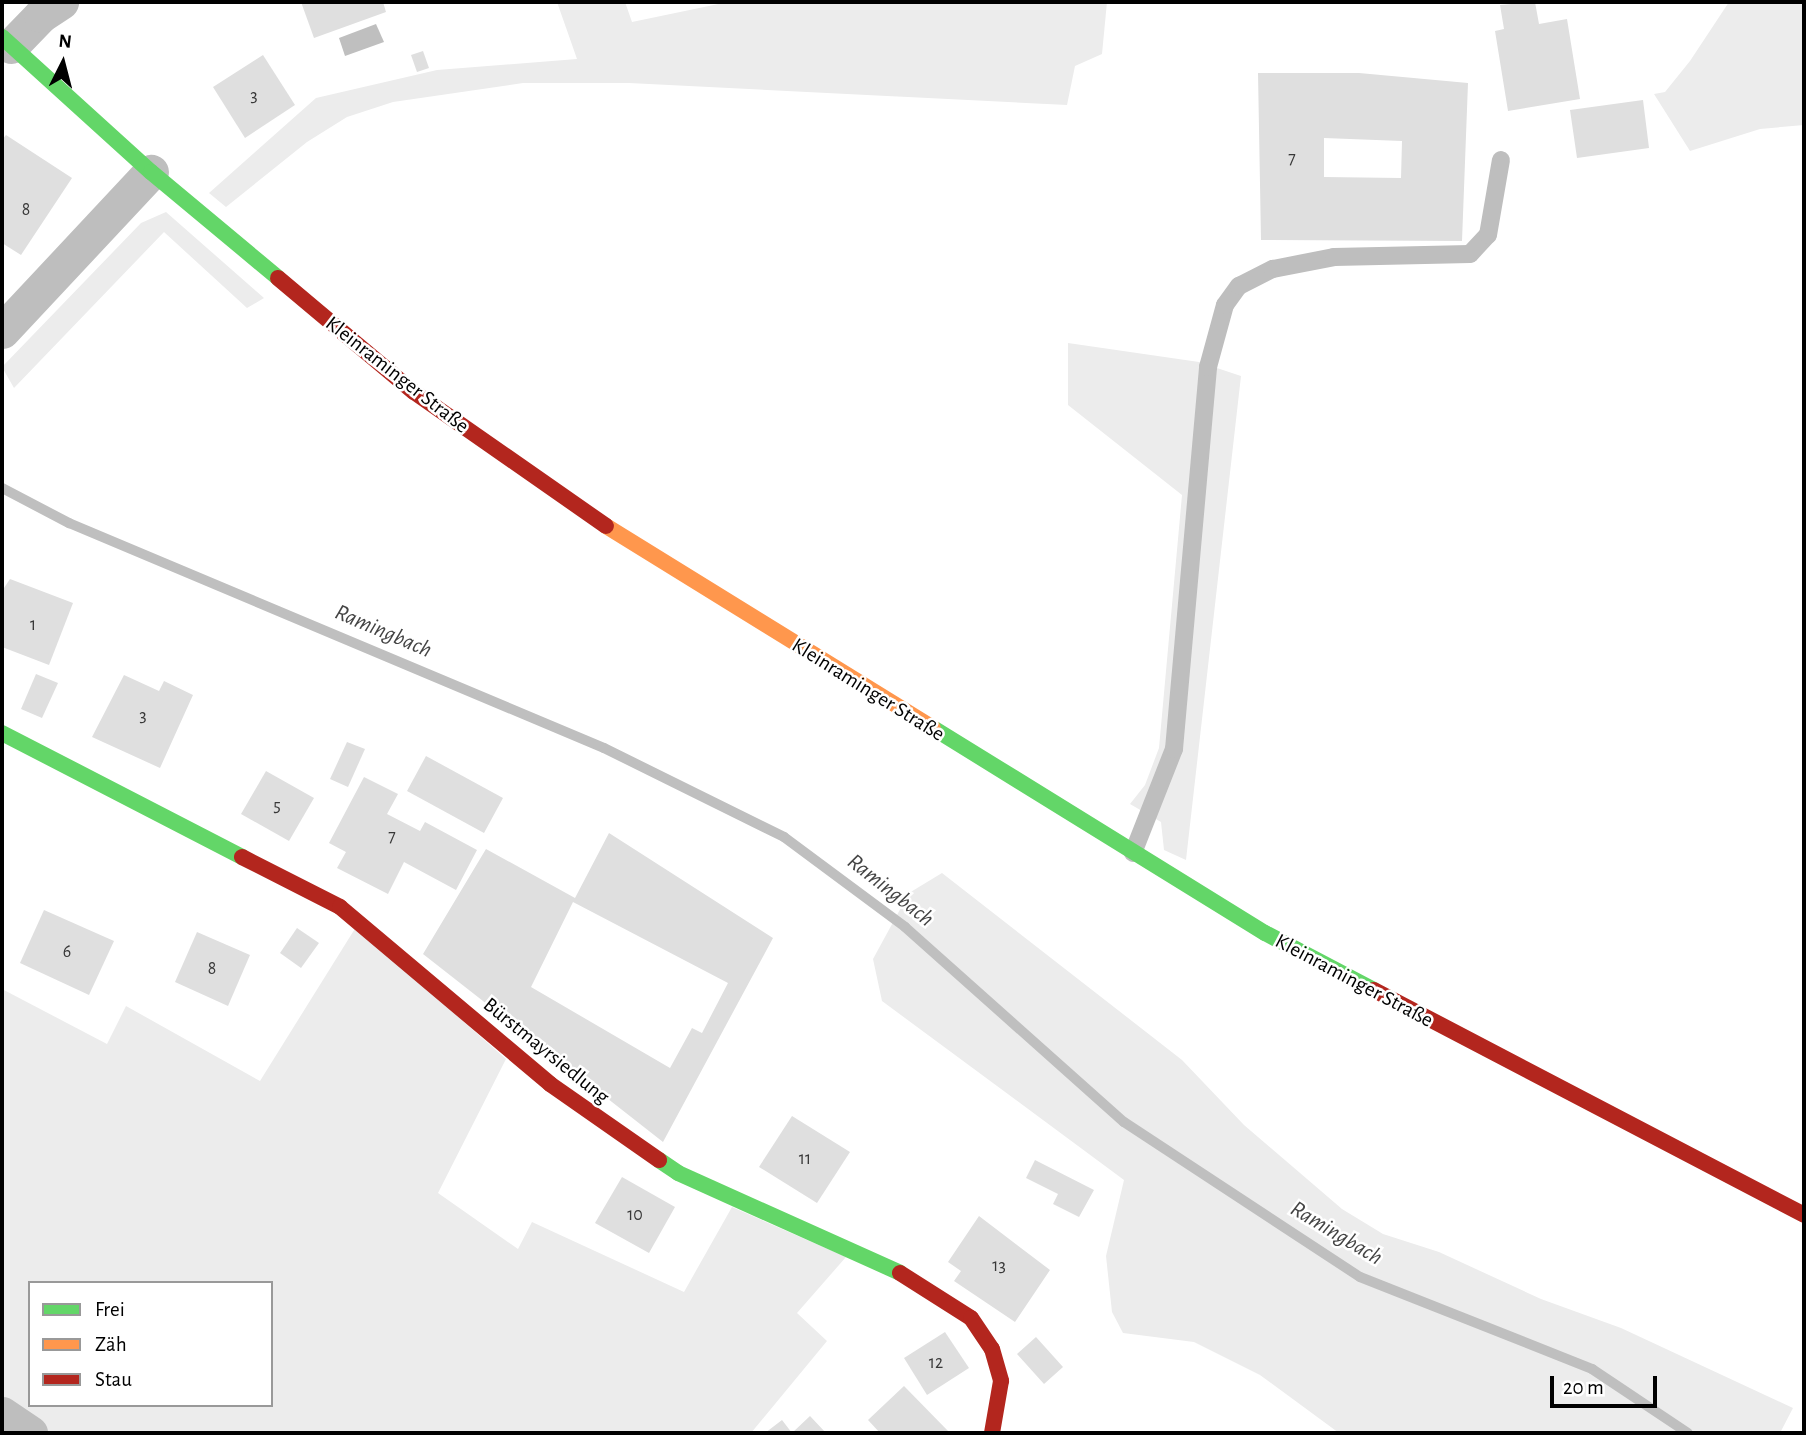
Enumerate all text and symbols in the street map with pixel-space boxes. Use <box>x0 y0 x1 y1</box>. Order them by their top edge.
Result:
north arrow <box>28 28 98 98</box>
text: N <box>58 31 73 52</box>
house number: 3 <box>250 85 258 107</box>
house number: 7 <box>1288 148 1296 170</box>
house number: 8 <box>22 199 30 221</box>
street label: Kleinraminger Straße <box>320 311 474 439</box>
water label: Ramingbach <box>330 599 436 665</box>
house number: 1 <box>30 614 36 636</box>
street label: Kleinraminger Straße <box>787 633 949 747</box>
house number: 3 <box>139 705 147 727</box>
house number: 5 <box>273 795 281 817</box>
house number: 7 <box>388 826 396 848</box>
water label: Ramingbach <box>841 849 939 933</box>
street label: Kleinraminger Straße <box>1271 929 1437 1033</box>
house number: 6 <box>63 941 71 963</box>
house number: 8 <box>208 958 216 980</box>
street label: Bürstmayrsiedlung <box>478 992 614 1110</box>
house number: 11 <box>799 1148 811 1170</box>
water label: Ramingbach <box>1285 1196 1387 1272</box>
house number: 10 <box>627 1204 643 1226</box>
house number: 13 <box>992 1255 1006 1277</box>
legend <box>28 1281 273 1407</box>
text: Frei <box>95 1299 125 1320</box>
text: Zäh <box>95 1334 127 1355</box>
house number: 12 <box>929 1352 943 1374</box>
scale bar <box>1554 1362 1661 1406</box>
text: Stau <box>95 1369 132 1390</box>
text: 20 m <box>1563 1377 1604 1398</box>

